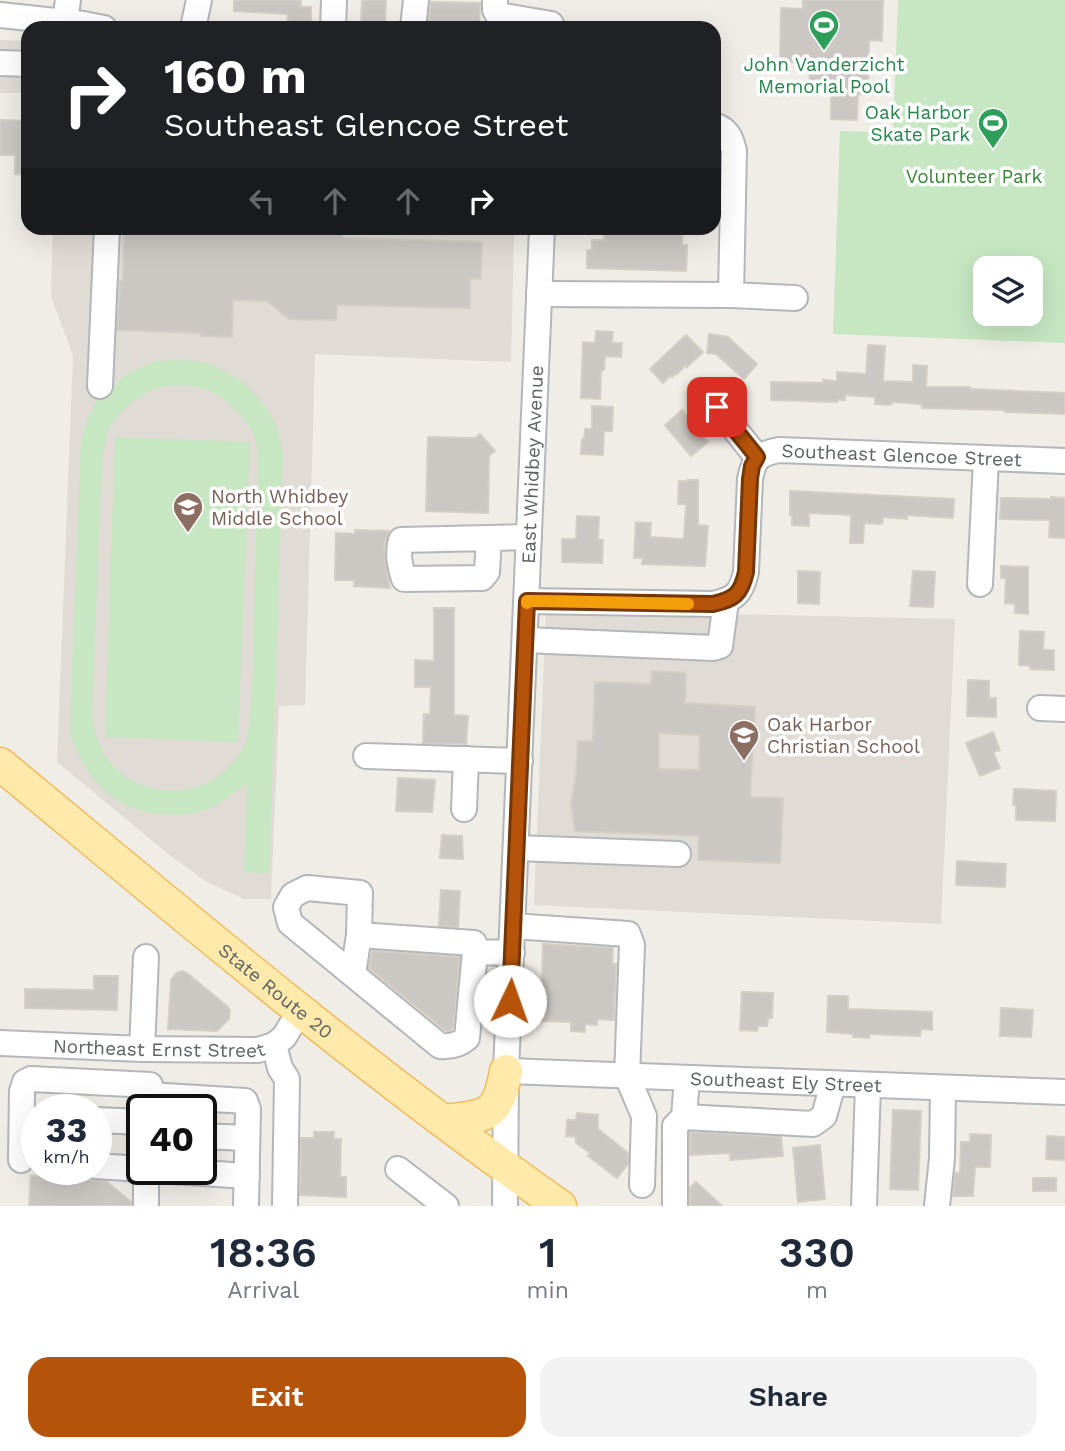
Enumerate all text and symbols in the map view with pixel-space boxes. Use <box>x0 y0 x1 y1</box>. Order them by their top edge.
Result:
sports icon: John Vanderzicht Memorial Pool <box>807 8 841 52</box>
text: 160 m <box>164 47 307 105</box>
icon: right <box>49 49 140 140</box>
place label: John Vanderzicht Memorial Pool <box>743 53 905 98</box>
place label: Oak Harbor Skate Park <box>865 101 970 146</box>
text: Southeast Glencoe Street <box>164 106 568 144</box>
sports icon: Oak Harbor Skate Park <box>976 106 1010 150</box>
park label: Volunteer Park <box>906 165 1042 188</box>
icon: left <box>243 182 281 220</box>
icon: ahead <box>316 182 354 220</box>
icon: ahead <box>389 182 427 220</box>
icon: right <box>462 182 500 220</box>
map controls <box>973 256 1043 326</box>
button: layers <box>973 256 1043 326</box>
street label: East Whidbey Avenue <box>516 365 548 564</box>
pin <box>687 377 747 437</box>
icon: arrive <box>698 388 736 426</box>
street label: Southeast Glencoe Street <box>781 439 1022 471</box>
place label: North Whidbey Middle School <box>211 485 349 530</box>
school or university icon: North Whidbey Middle School <box>171 490 205 534</box>
place label: Oak Harbor Christian School <box>767 713 920 758</box>
school or university icon: Oak Harbor Christian School <box>727 718 761 762</box>
street label: State Route 20 <box>214 938 337 1043</box>
position arrow <box>473 964 547 1038</box>
street label: Northeast Ernst Street <box>53 1034 268 1061</box>
street label: Southeast Ely Street <box>690 1066 882 1097</box>
speed limit sign: 40 <box>126 1094 217 1185</box>
text: 33 <box>46 1109 87 1151</box>
text: km/h <box>43 1146 90 1167</box>
text: 18:36 <box>210 1228 317 1277</box>
text: 1 <box>539 1228 556 1277</box>
text: 330 <box>779 1228 855 1277</box>
text: Arrival <box>227 1277 299 1304</box>
text: min <box>527 1277 569 1304</box>
text: m <box>806 1277 828 1304</box>
button: Exit <box>28 1357 526 1437</box>
button: Share <box>540 1357 1037 1437</box>

